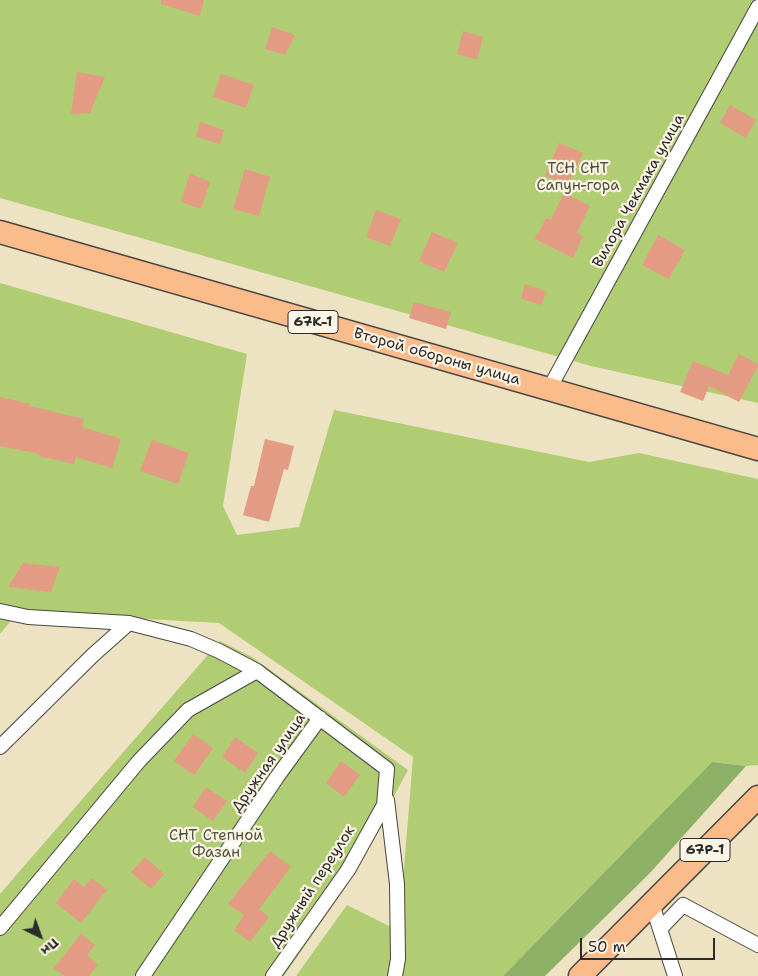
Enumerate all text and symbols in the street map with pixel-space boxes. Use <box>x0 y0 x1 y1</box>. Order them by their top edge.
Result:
street label: Вилора Чекмака улица <box>589 111 689 271</box>
park label: ТСН СНТ Сапун-гора <box>536 160 620 195</box>
road number: 67К-1 <box>288 311 338 334</box>
street label: Второй обороны улица <box>352 325 522 389</box>
street label: Дружная улица <box>228 710 310 816</box>
street label: Дружный переулок <box>267 823 359 951</box>
park label: СНТ Степной Фазан <box>169 827 263 862</box>
road number: 67Р-1 <box>680 838 730 862</box>
north arrow <box>15 911 65 961</box>
scale bar <box>583 928 718 960</box>
text: Пн <box>37 934 63 960</box>
text: 50 m <box>588 937 626 957</box>

